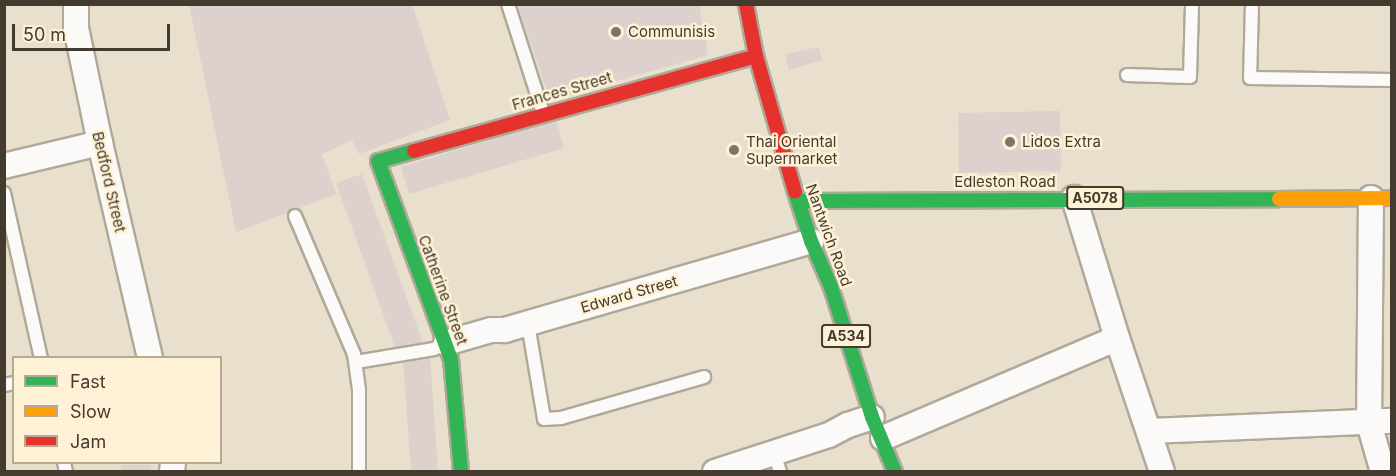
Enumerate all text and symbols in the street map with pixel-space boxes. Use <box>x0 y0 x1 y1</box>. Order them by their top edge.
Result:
scale bar <box>15 12 172 50</box>
place label: Communisis <box>628 23 715 41</box>
text: 50 m <box>23 24 66 45</box>
marker: Communisis <box>609 25 623 39</box>
street label: Frances Street <box>510 68 614 114</box>
street label: Bedford Street <box>89 130 129 234</box>
place label: Thai Oriental Supermarket <box>746 132 837 167</box>
place label: Lidos Extra <box>1022 133 1101 151</box>
marker: Lidos Extra <box>1003 135 1017 149</box>
marker: Thai Oriental Supermarket <box>727 143 741 157</box>
street label: Edleston Road <box>954 173 1056 191</box>
street label: Nantwich Road <box>802 181 856 289</box>
road number: A5078 <box>1065 187 1125 209</box>
street label: Catherine Street <box>415 233 471 347</box>
street label: Edward Street <box>578 272 680 316</box>
road number: A534 <box>820 325 872 347</box>
legend <box>12 356 222 464</box>
text: Fast <box>70 371 106 392</box>
text: Slow <box>70 401 111 422</box>
text: Jam <box>70 431 106 452</box>

